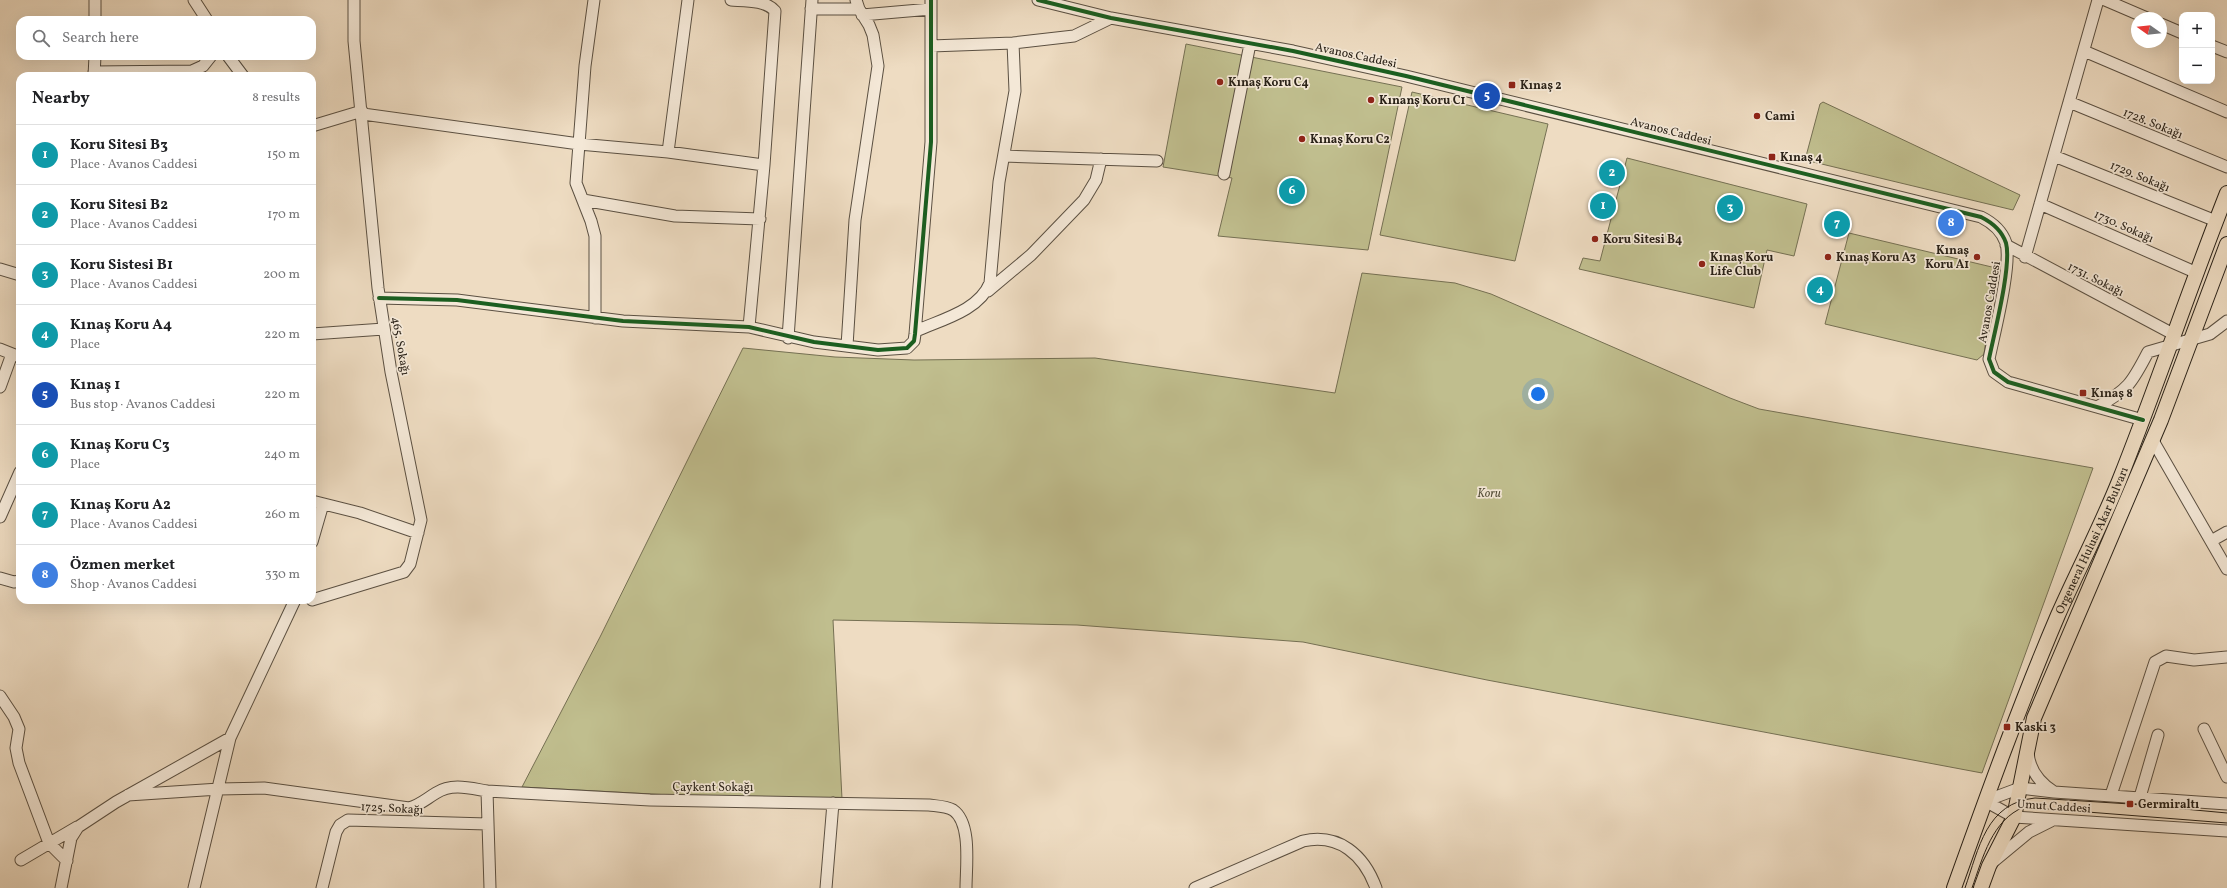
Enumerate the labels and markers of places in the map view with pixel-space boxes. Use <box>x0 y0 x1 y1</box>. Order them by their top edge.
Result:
place label: Kınaş Koru C4 <box>1228 75 1309 91</box>
marker: Kınaş Koru C4 <box>1215 77 1225 87</box>
place label: Kınaş 2 <box>1520 78 1562 94</box>
marker: Kınaş 2 <box>1507 80 1517 90</box>
pin: 5 <box>1474 81 1500 111</box>
place label: Kınanş Koru C1 <box>1379 93 1465 109</box>
marker: Kınanş Koru C1 <box>1366 95 1376 105</box>
place label: Cami <box>1765 109 1795 125</box>
marker: Cami <box>1752 111 1762 121</box>
place label: Kınaş Koru C2 <box>1310 132 1390 148</box>
marker: Kınaş Koru C2 <box>1297 134 1307 144</box>
place label: Kınaş 4 <box>1780 150 1823 166</box>
marker: Kınaş 4 <box>1767 152 1777 162</box>
pin: 2 <box>1599 158 1625 188</box>
pin: 6 <box>1279 176 1305 206</box>
pin: 1 <box>1590 191 1616 221</box>
pin: 3 <box>1717 193 1743 223</box>
pin: 8 <box>1938 208 1964 238</box>
pin: 7 <box>1824 209 1850 239</box>
place label: Koru Sitesi B4 <box>1603 232 1682 248</box>
marker: Koru Sitesi B4 <box>1590 234 1600 244</box>
place label: Kınaş Koru A1 <box>1925 243 1969 273</box>
place label: Kınaş Koru Life Club <box>1710 250 1774 280</box>
place label: Kınaş Koru A3 <box>1836 250 1916 266</box>
marker: Kınaş Koru A3 <box>1823 252 1833 262</box>
marker: Kınaş Koru A1 <box>1972 252 1982 262</box>
marker: Kınaş Koru Life Club <box>1697 259 1707 269</box>
pin: 4 <box>1807 275 1833 305</box>
place label: Kınaş 8 <box>2091 386 2133 402</box>
marker: Kınaş 8 <box>2078 388 2088 398</box>
place label: Kaski 3 <box>2015 720 2056 736</box>
marker: Kaski 3 <box>2002 722 2012 732</box>
place label: Germiraltı <box>2138 797 2199 813</box>
marker: Germiraltı <box>2125 799 2135 809</box>

